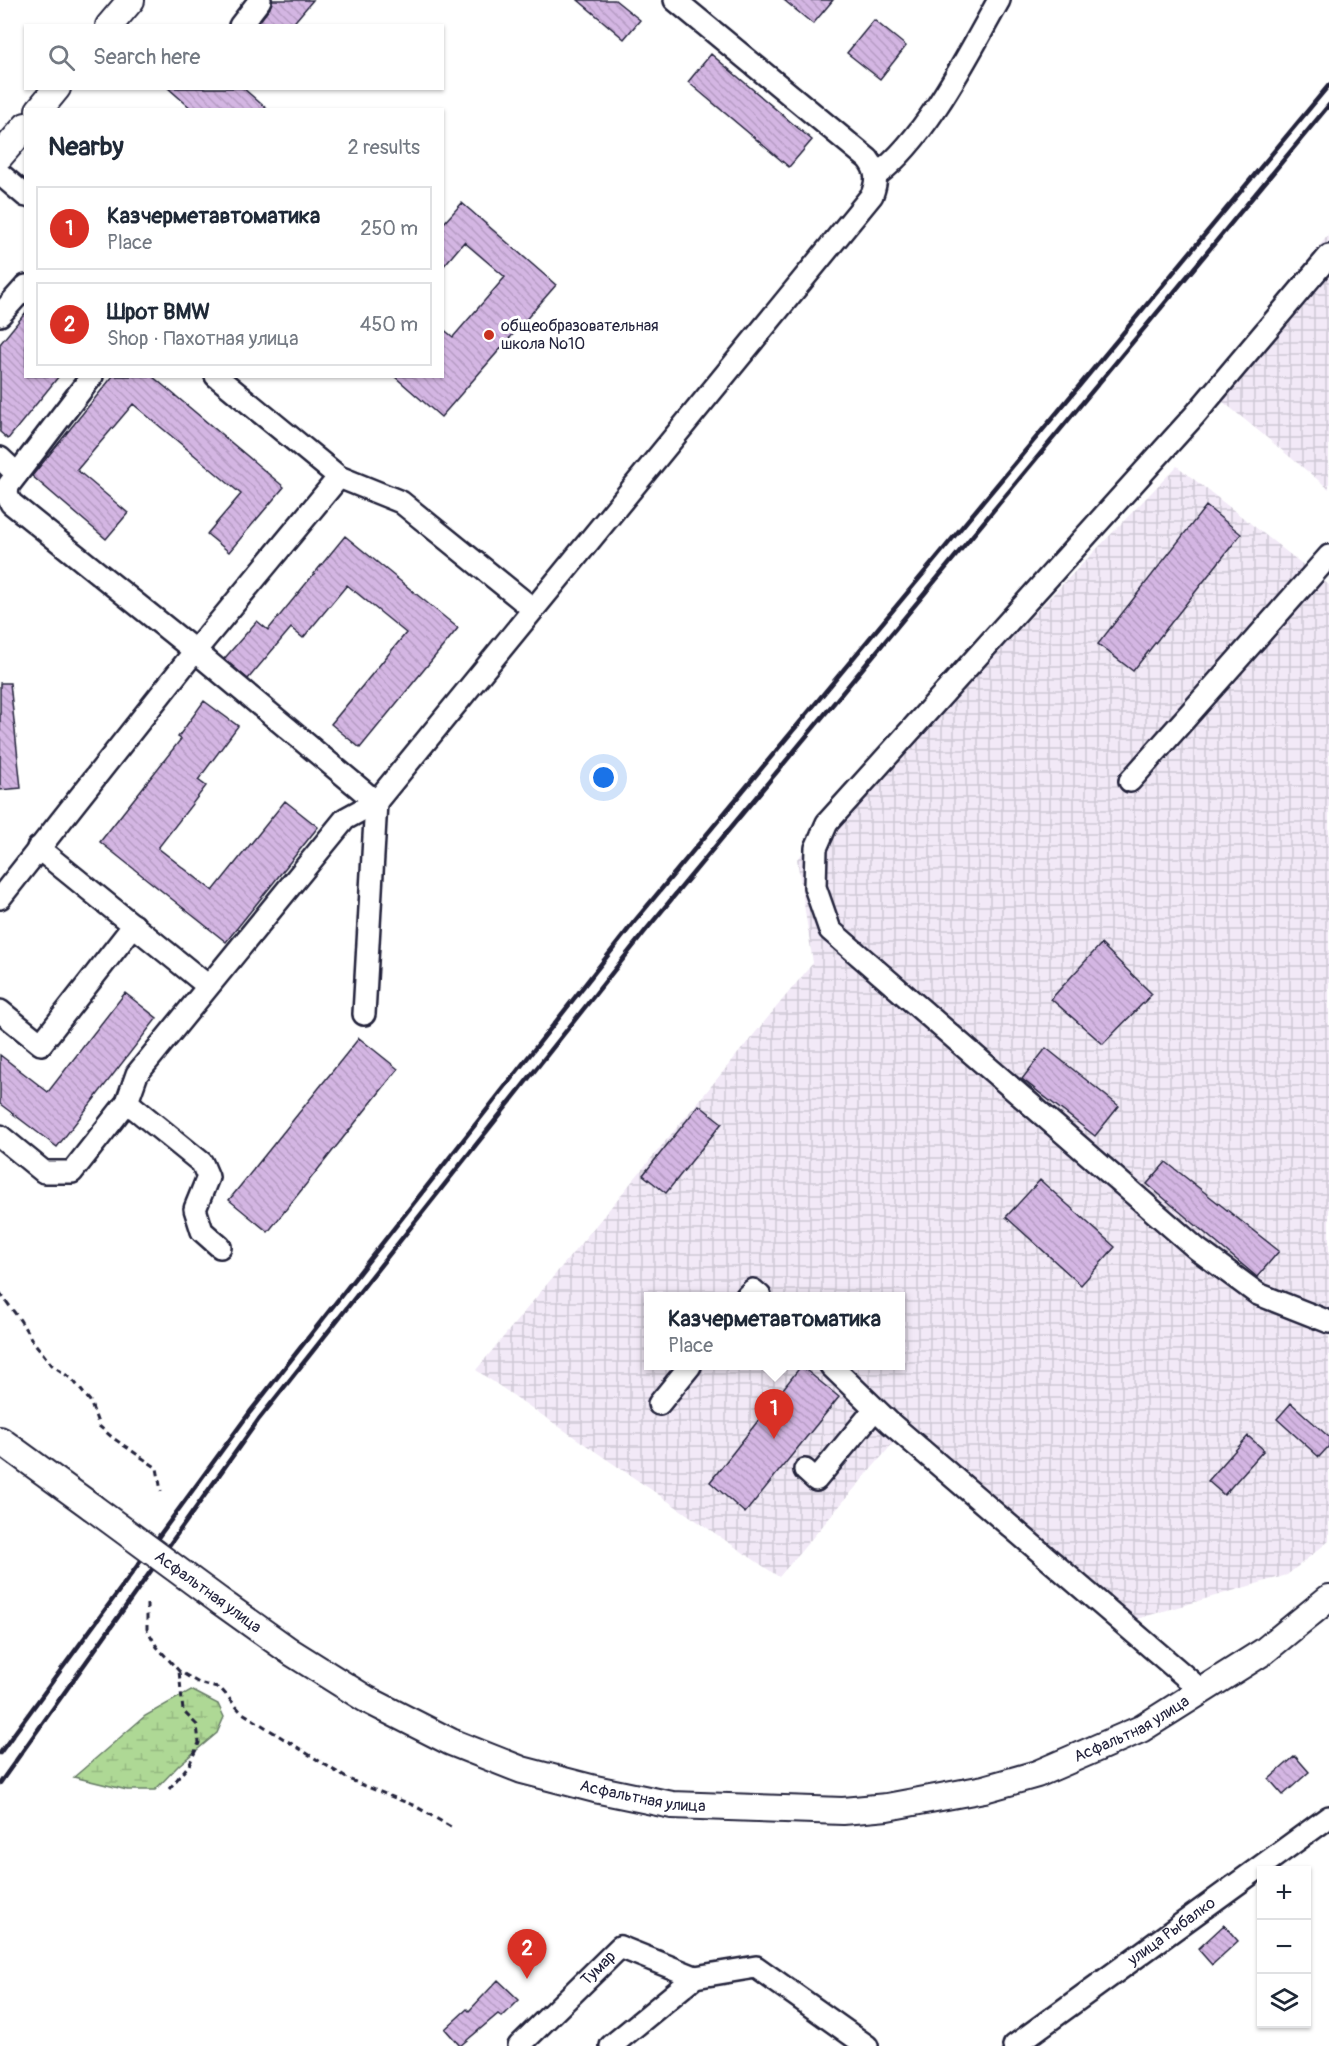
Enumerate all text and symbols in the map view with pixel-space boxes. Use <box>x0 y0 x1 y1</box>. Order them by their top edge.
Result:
search box <box>24 24 444 90</box>
icon: search <box>45 41 78 74</box>
text: Search here <box>93 43 200 71</box>
text: Nearby <box>48 131 124 163</box>
text: 2 results <box>348 135 420 160</box>
text: Казчерметавтоматика <box>107 202 320 230</box>
text: 1 <box>66 216 73 241</box>
text: 250 m <box>360 216 418 241</box>
text: Place <box>107 230 152 255</box>
text: Шрот BMW <box>107 298 210 326</box>
text: 2 <box>64 312 75 337</box>
text: 450 m <box>360 312 418 337</box>
place label: общеобразовательная школа №10 <box>501 316 659 354</box>
text: Shop · Пахотная улица <box>107 326 298 351</box>
marker: общеобразовательная школа №10 <box>482 328 496 342</box>
your location <box>589 763 618 792</box>
popup <box>644 1292 905 1370</box>
text: Казчерметавтоматика <box>668 1305 881 1333</box>
text: Place <box>668 1333 713 1358</box>
pin: 1 <box>754 1390 794 1439</box>
street label: Асфальтная улица <box>151 1546 265 1638</box>
street label: Асфальтная улица <box>1071 1691 1193 1767</box>
street label: Асфальтная улица <box>578 1775 706 1816</box>
map controls <box>1257 1866 1311 2028</box>
button: + <box>1257 1866 1311 1920</box>
street label: улица Рыбалко <box>1123 1893 1220 1970</box>
button: − <box>1257 1920 1311 1974</box>
pin: 2 <box>508 1930 546 1979</box>
street label: Тумар <box>577 1947 620 1990</box>
button: layers <box>1257 1974 1311 2028</box>

